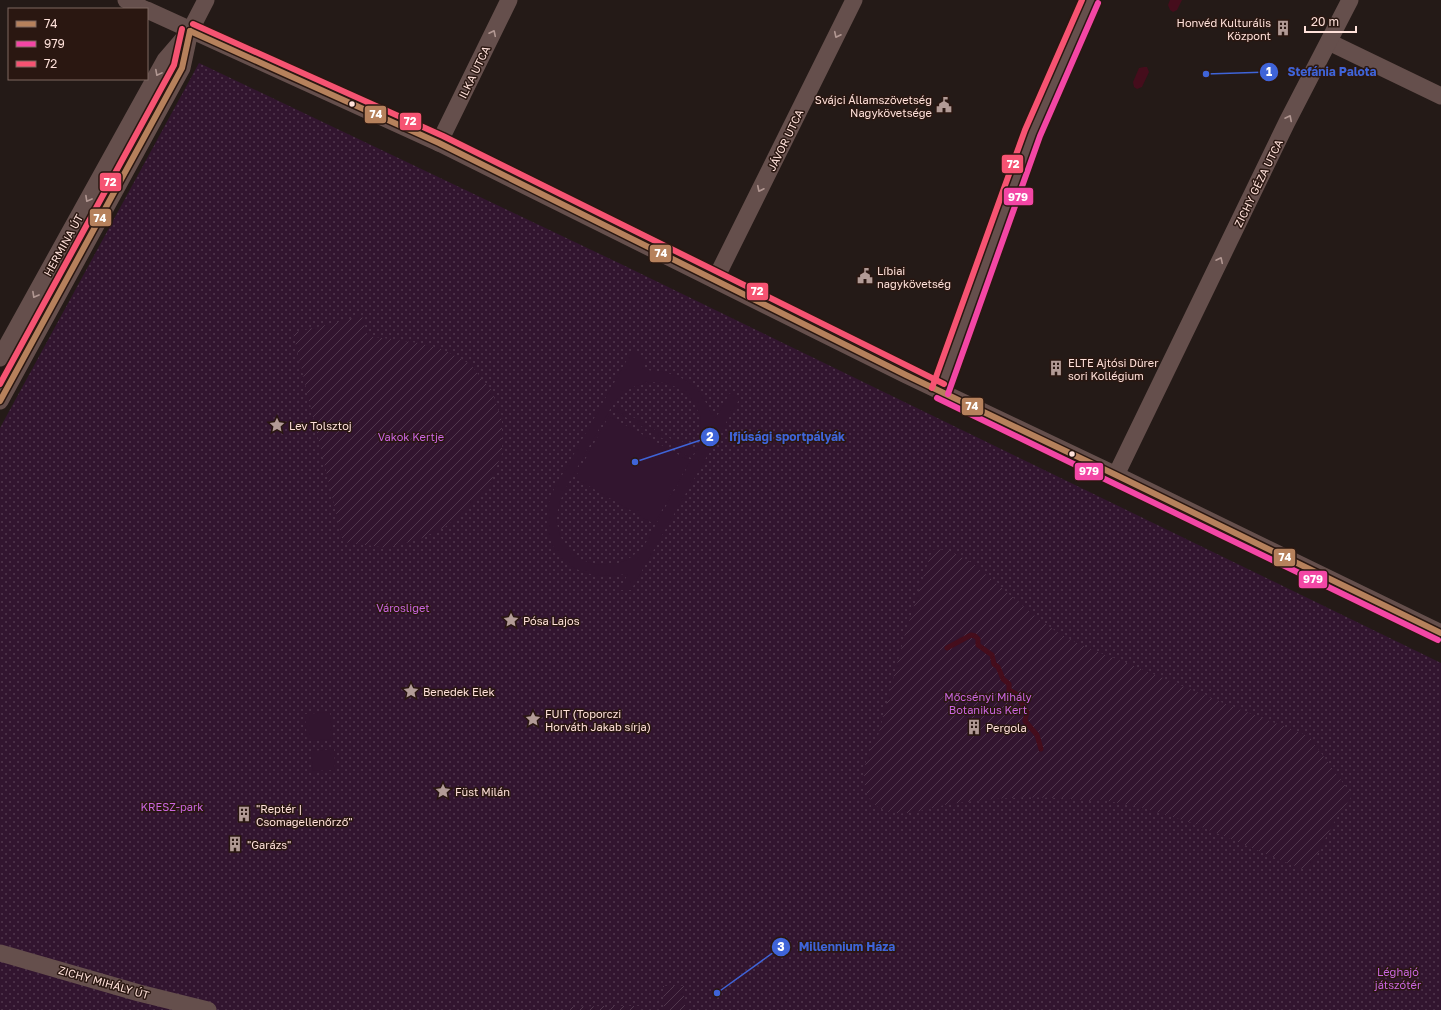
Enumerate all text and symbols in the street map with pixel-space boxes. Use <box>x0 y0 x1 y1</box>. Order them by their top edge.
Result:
legend <box>8 8 148 80</box>
scale bar <box>1305 8 1356 34</box>
text: 20 m <box>1311 14 1339 29</box>
text: 74 <box>44 16 58 31</box>
place label: Honvéd Kulturális Központ <box>1177 16 1271 42</box>
building icon: Honvéd Kulturális Központ <box>1274 19 1292 37</box>
one-way arrow <box>488 30 496 37</box>
one-way arrow <box>834 31 842 38</box>
text: 979 <box>44 36 65 51</box>
street label: ILKA UTCA <box>456 43 493 100</box>
text: 72 <box>44 56 57 71</box>
callout: Stefánia Palota <box>1259 60 1384 84</box>
text: 1 <box>1266 64 1272 79</box>
text: Stefánia Palota <box>1287 64 1377 79</box>
one-way arrow <box>155 68 162 76</box>
place label: Svájci Államszövetség Nagykövetsége <box>815 93 932 119</box>
public building icon: Svájci Államszövetség Nagykövetsége <box>935 96 953 114</box>
unlabelled marker <box>347 99 357 109</box>
line badge: 74 <box>364 105 387 124</box>
text: 74 <box>370 107 383 120</box>
street label: JÁVOR UTCA <box>764 107 806 173</box>
line badge: 72 <box>399 112 422 131</box>
text: 72 <box>404 114 417 127</box>
one-way arrow <box>1285 115 1292 122</box>
street label: ZICHY GÉZA UTCA <box>1231 136 1285 229</box>
line badge: 72 <box>1001 154 1024 174</box>
text: 72 <box>1007 157 1020 170</box>
line badge: 72 <box>99 172 122 192</box>
text: 72 <box>104 175 117 188</box>
one-way arrow <box>758 185 765 192</box>
line badge: 979 <box>1003 187 1034 206</box>
text: 979 <box>1008 190 1028 203</box>
one-way arrow <box>86 195 93 202</box>
line badge: 74 <box>89 208 112 227</box>
text: 74 <box>94 211 107 224</box>
street label: HERMINA ÚT <box>41 212 85 278</box>
line badge: 74 <box>649 244 672 263</box>
text: 74 <box>655 246 668 259</box>
one-way arrow <box>1215 257 1223 264</box>
place label: Líbiai nagykövetség <box>877 264 951 290</box>
public building icon: Líbiai nagykövetség <box>856 267 874 285</box>
line badge: 72 <box>746 282 769 301</box>
text: 72 <box>751 284 764 297</box>
one-way arrow <box>32 291 40 298</box>
place label: ELTE Ajtósi Dürer sori Kollégium <box>1068 356 1159 382</box>
building icon: ELTE Ajtósi Dürer sori Kollégium <box>1047 359 1065 377</box>
line badge: 74 <box>961 397 984 416</box>
text: 74 <box>966 399 979 412</box>
place icon: Lev Tolsztoj <box>268 416 286 434</box>
place label: Lev Tolsztoj <box>289 419 352 432</box>
callout: Ifjúsági sportpályák <box>700 425 853 449</box>
text: 2 <box>706 429 714 444</box>
text: Ifjúsági sportpályák <box>729 429 845 444</box>
park label: Vakok Kertje <box>378 430 444 443</box>
unlabelled marker <box>1067 449 1077 459</box>
line badge: 979 <box>1074 462 1104 481</box>
text: 979 <box>1079 464 1099 477</box>
line badge: 74 <box>1273 548 1296 567</box>
text: 74 <box>1279 550 1292 563</box>
line badge: 979 <box>1298 570 1328 589</box>
text: 979 <box>1303 572 1323 585</box>
park label: Városliget <box>376 601 430 614</box>
place icon: Pósa Lajos <box>502 611 520 629</box>
place label: Pósa Lajos <box>523 614 580 627</box>
place icon: Benedek Elek <box>402 682 420 700</box>
place label: Benedek Elek <box>423 685 495 698</box>
park label: Mőcsényi Mihály Botanikus Kert <box>944 690 1032 716</box>
place label: FUIT (Toporczi Horváth Jakab sírja) <box>545 707 651 733</box>
place icon: FUIT (Toporczi Horváth Jakab sírja) <box>524 710 542 728</box>
building icon: Pergola <box>965 718 983 736</box>
place label: Pergola <box>986 721 1027 734</box>
place icon: Füst Milán <box>434 782 452 800</box>
place label: Füst Milán <box>455 785 510 798</box>
park label: KRESZ-park <box>141 800 203 813</box>
place label: "Reptér | Csomagellenőrző" <box>256 802 352 828</box>
building icon: "Reptér | Csomagellenőrző" <box>235 805 253 823</box>
building icon: "Garázs" <box>226 835 244 853</box>
place label: "Garázs" <box>247 838 291 851</box>
callout: Millennium Háza <box>771 935 903 959</box>
text: 3 <box>777 939 785 954</box>
text: Millennium Háza <box>799 939 895 954</box>
street label: ZICHY MIHÁLY ÚT <box>57 963 151 1001</box>
park label: Léghajó játszótér <box>1374 965 1422 991</box>

